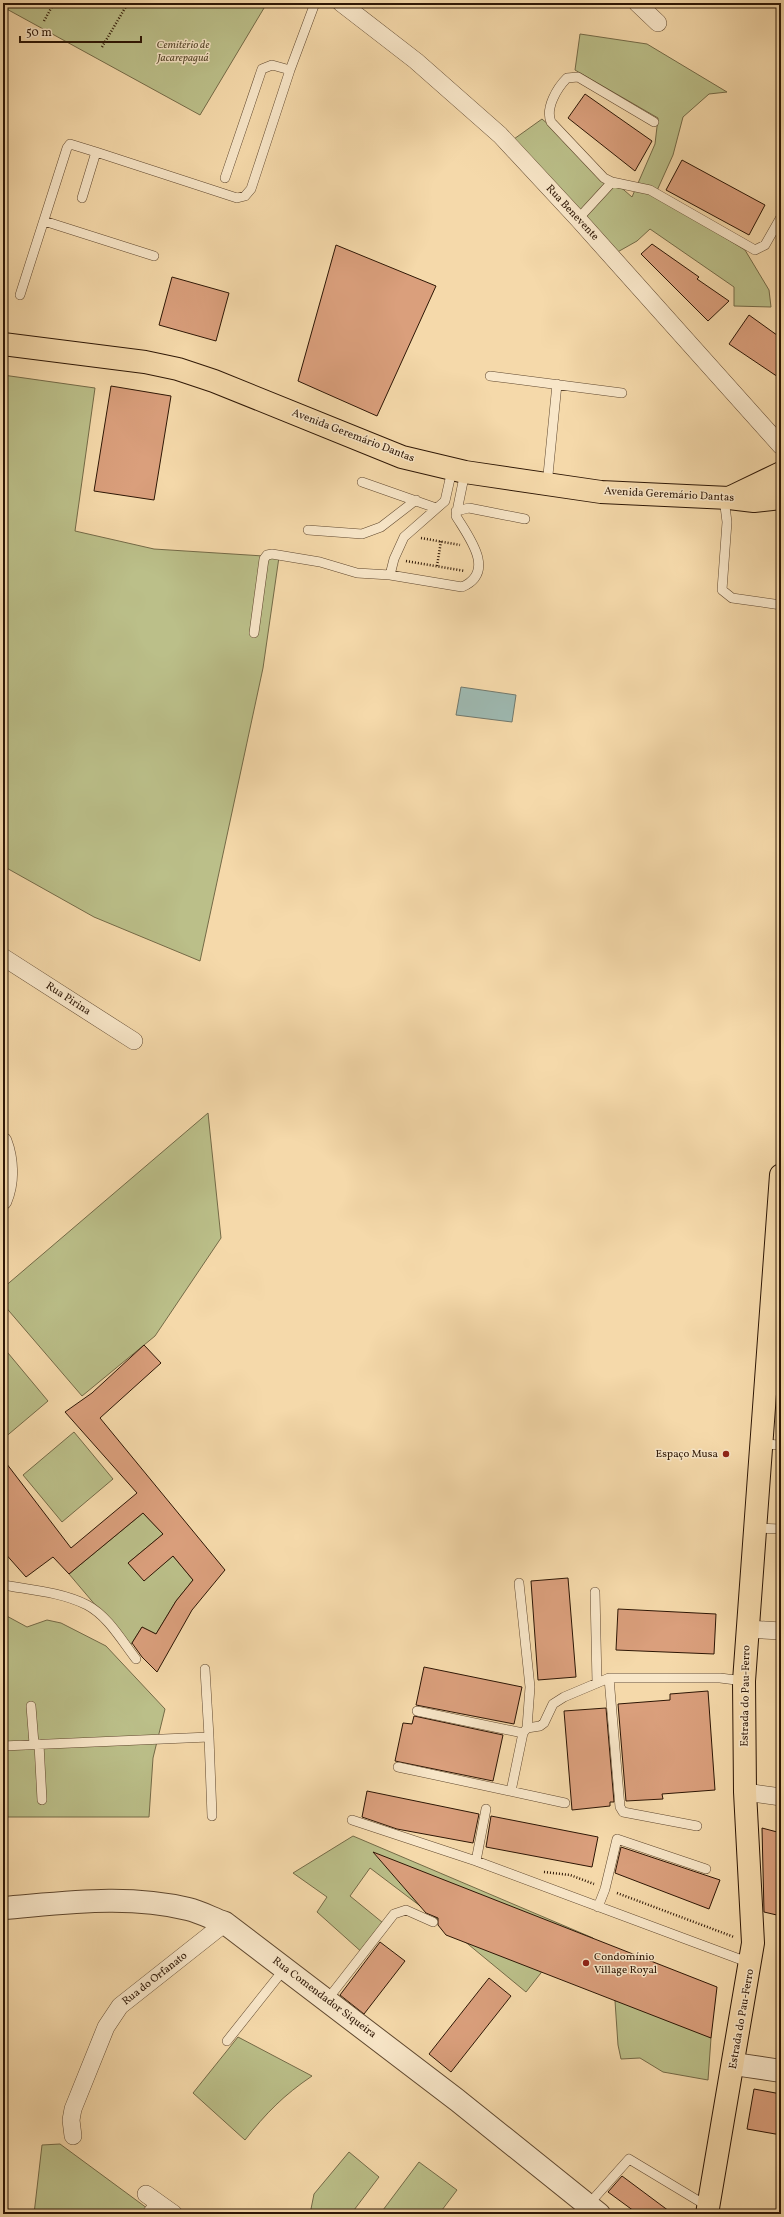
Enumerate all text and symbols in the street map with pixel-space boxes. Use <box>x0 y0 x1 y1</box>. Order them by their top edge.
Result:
scale bar <box>20 18 141 44</box>
text: 50 m <box>26 25 52 41</box>
park label: Cemitério de Jacarepaguá <box>156 38 209 66</box>
street label: Rua Benevente <box>542 182 602 244</box>
street label: Avenida Geremário Dantas <box>290 406 417 466</box>
street label: Avenida Geremário Dantas <box>604 484 735 506</box>
street label: Rua Pirina <box>42 979 94 1019</box>
place label: Espaço Musa <box>656 1447 719 1462</box>
marker: Espaço Musa <box>721 1449 731 1459</box>
street label: Estrada do Pau-Ferro <box>738 1645 754 1747</box>
street label: Rua do Orfanato <box>119 1949 191 2009</box>
place label: Condomínio Village Royal <box>594 1950 657 1978</box>
street label: Rua Comendador Siqueira <box>269 1954 380 2042</box>
marker: Condomínio Village Royal <box>581 1958 591 1968</box>
street label: Estrada do Pau-Ferro <box>726 1967 758 2070</box>

